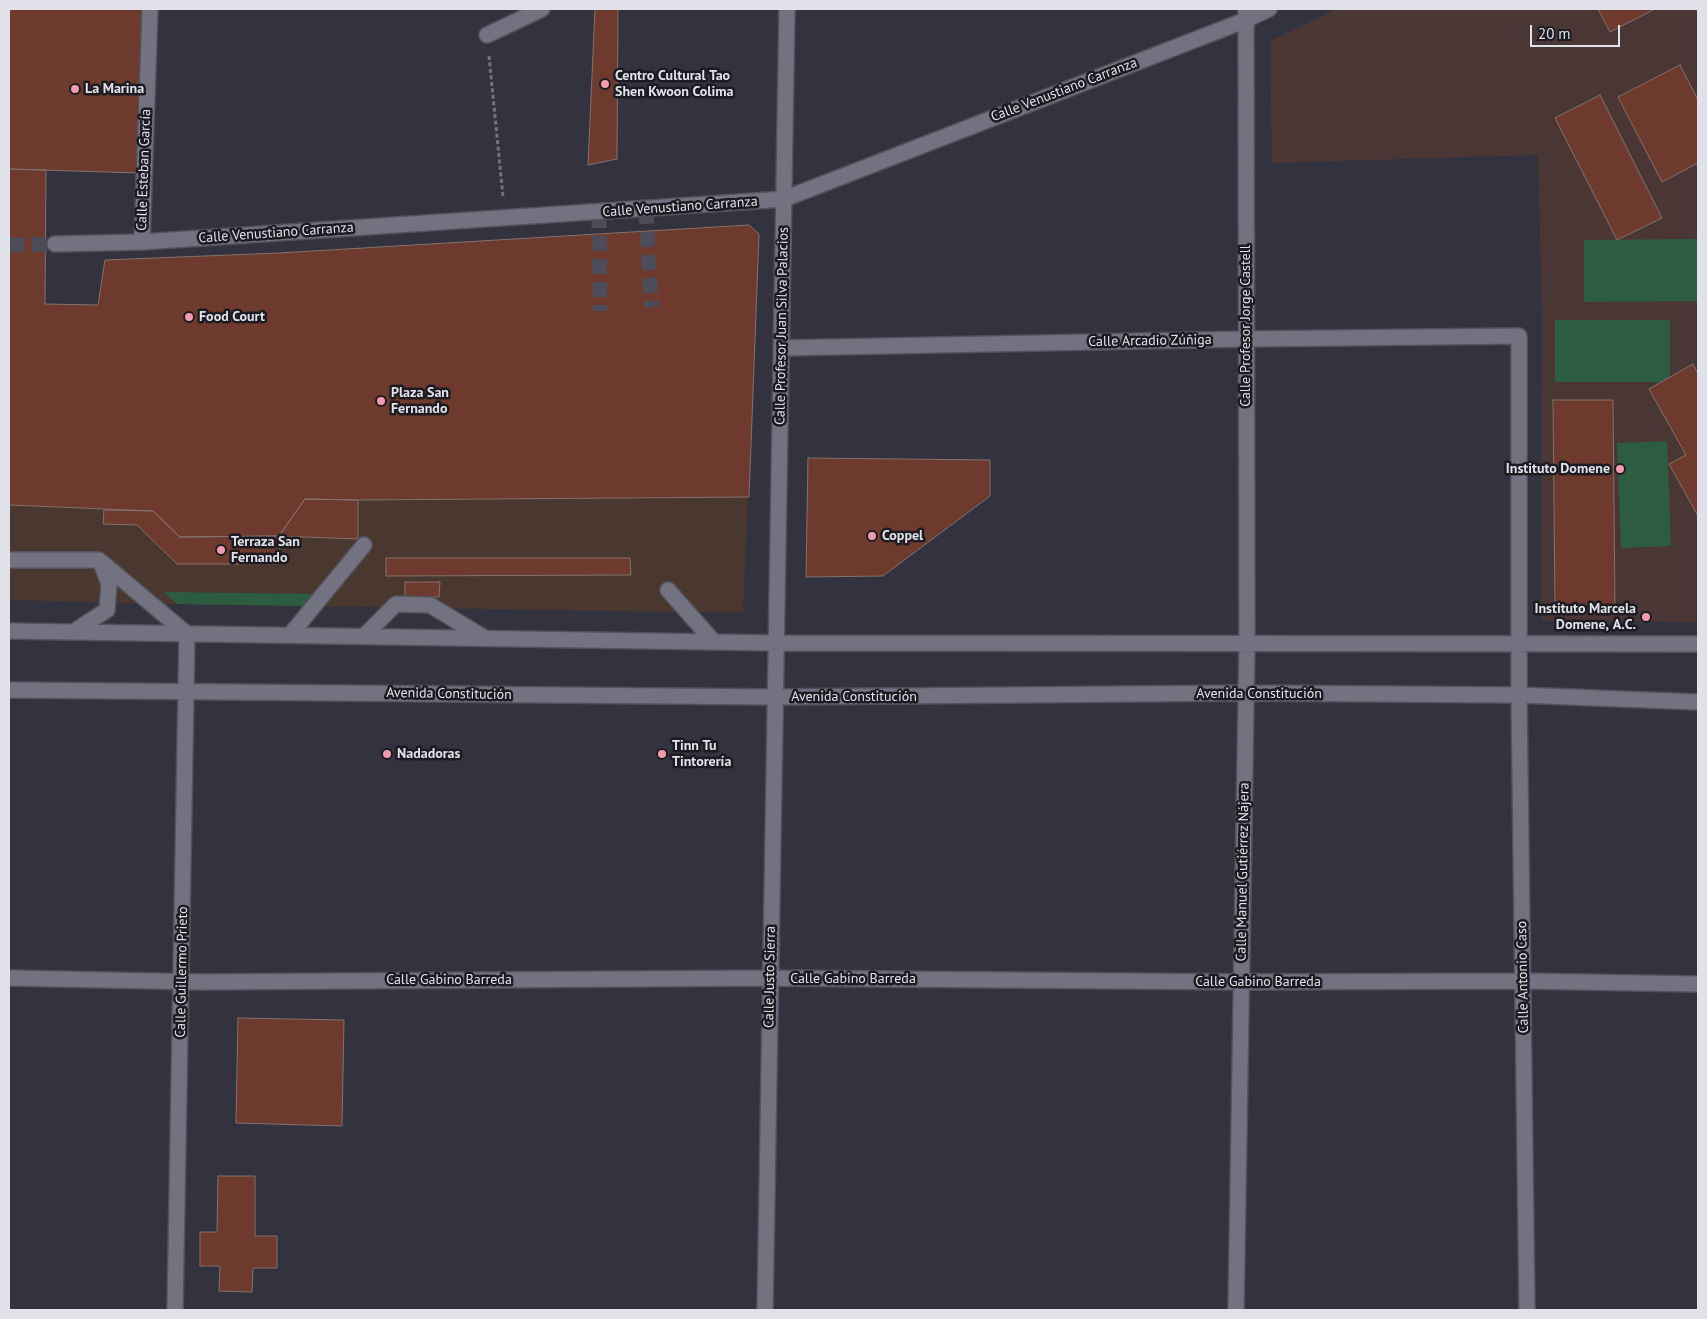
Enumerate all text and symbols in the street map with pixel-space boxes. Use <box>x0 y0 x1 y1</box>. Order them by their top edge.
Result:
scale bar <box>1532 15 1622 47</box>
text: 20 m <box>1538 24 1571 43</box>
street label: Calle Venustiano Carranza <box>988 54 1140 126</box>
place label: Centro Cultural Tao Shen Kwoon Colima <box>615 68 733 100</box>
marker: Centro Cultural Tao Shen Kwoon Colima <box>599 78 611 90</box>
place label: La Marina <box>85 81 144 97</box>
marker: La Marina <box>69 83 81 95</box>
street label: Calle Esteban García <box>133 109 155 231</box>
street label: Calle Venustiano Carranza <box>602 193 758 221</box>
street label: Calle Venustiano Carranza <box>198 219 354 247</box>
street label: Calle Profesor Juan Silva Palacios <box>772 227 792 425</box>
street label: Calle Profesor Jorge Castell <box>1238 245 1254 407</box>
place label: Food Court <box>199 309 265 325</box>
marker: Food Court <box>183 311 195 323</box>
street label: Calle Arcadio Zúñiga <box>1088 332 1212 350</box>
place label: Plaza San Fernando <box>391 385 449 418</box>
marker: Plaza San Fernando <box>375 395 387 407</box>
place label: Instituto Domene <box>1506 461 1610 477</box>
marker: Instituto Domene <box>1614 463 1626 475</box>
place label: Coppel <box>882 528 923 544</box>
marker: Coppel <box>866 530 878 542</box>
place label: Terraza San Fernando <box>231 534 300 566</box>
marker: Terraza San Fernando <box>215 544 227 556</box>
place label: Instituto Marcela Domene, A.C. <box>1534 601 1636 634</box>
marker: Instituto Marcela Domene, A.C. <box>1640 611 1652 623</box>
street label: Avenida Constitución <box>386 685 512 703</box>
street label: Avenida Constitución <box>1196 686 1322 702</box>
street label: Avenida Constitución <box>791 689 917 705</box>
place label: Tinn Tu Tintorería <box>672 738 731 770</box>
place label: Nadadoras <box>397 746 460 762</box>
marker: Nadadoras <box>381 748 393 760</box>
marker: Tinn Tu Tintorería <box>656 748 668 760</box>
street label: Calle Manuel Gutiérrez Nájera <box>1233 782 1253 962</box>
street label: Calle Guillermo Prieto <box>172 906 192 1038</box>
street label: Calle Antonio Caso <box>1514 921 1532 1033</box>
street label: Calle Justo Sierra <box>761 926 779 1028</box>
street label: Calle Gabino Barreda <box>790 971 916 987</box>
street label: Calle Gabino Barreda <box>386 972 512 988</box>
street label: Calle Gabino Barreda <box>1195 974 1321 990</box>

